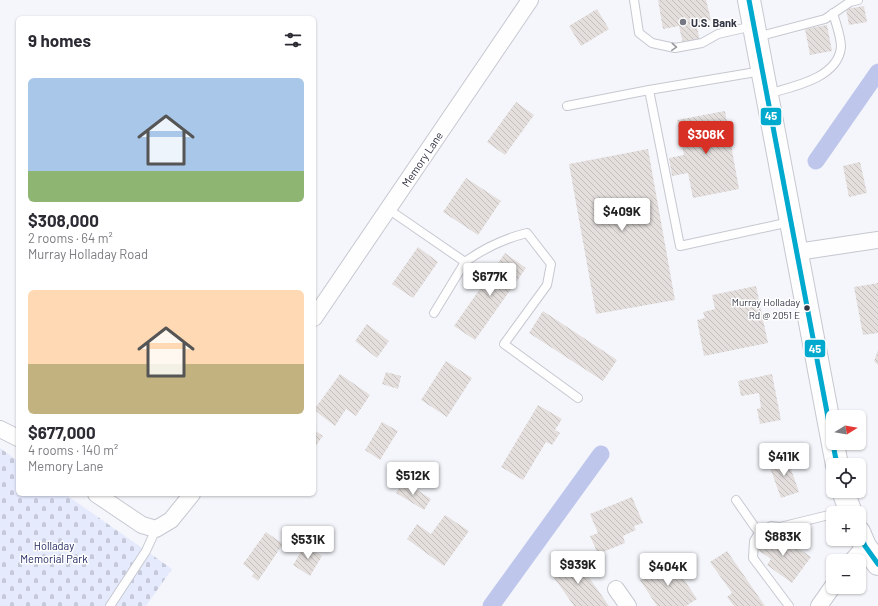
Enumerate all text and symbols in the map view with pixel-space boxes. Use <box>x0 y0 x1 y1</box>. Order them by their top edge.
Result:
place label: U.S. Bank <box>691 16 737 29</box>
marker: U.S. Bank <box>678 17 688 27</box>
icon: filters <box>282 29 304 51</box>
text: 9 homes <box>28 30 91 50</box>
one-way arrow <box>671 42 677 51</box>
icon: home <box>130 104 202 176</box>
line badge: 45 <box>760 107 782 126</box>
text: 45 <box>765 109 777 122</box>
pin: $308K <box>678 121 734 155</box>
text: $308K <box>687 126 725 142</box>
street label: Memory Lane <box>399 129 445 189</box>
pin: $409K <box>594 198 650 232</box>
text: $409K <box>603 203 641 219</box>
text: $308,000 <box>28 210 99 230</box>
text: 2 rooms · 64 m² <box>28 230 113 246</box>
text: Murray Holladay Road <box>28 246 148 262</box>
pin: $677K <box>462 263 518 297</box>
text: $677K <box>472 268 508 284</box>
place label: Murray Holladay Rd @ 2051 E <box>732 296 800 321</box>
marker: Murray Holladay Rd @ 2051 E <box>802 303 812 313</box>
icon: home <box>130 316 202 388</box>
line badge: 45 <box>804 339 826 358</box>
text: 45 <box>809 342 821 355</box>
north arrow <box>826 410 866 450</box>
map controls <box>826 410 866 594</box>
text: $677,000 <box>28 422 96 442</box>
text: 4 rooms · 140 m² <box>28 442 118 458</box>
pin: $411K <box>756 443 812 477</box>
text: $411K <box>768 448 800 464</box>
text: Memory Lane <box>28 458 104 474</box>
button: locate <box>826 458 866 498</box>
pin: $512K <box>385 462 441 496</box>
text: $512K <box>396 467 430 483</box>
button: + <box>826 506 866 546</box>
pin: $883K <box>755 523 811 557</box>
pin: $531K <box>280 526 336 560</box>
text: $883K <box>765 528 801 544</box>
text: $531K <box>291 531 325 547</box>
park label: Holladay Memorial Park <box>20 539 88 565</box>
pin: $939K <box>550 551 606 585</box>
pin: $404K <box>640 553 696 587</box>
button: − <box>826 554 866 594</box>
text: $939K <box>560 556 596 572</box>
text: $404K <box>649 558 687 574</box>

